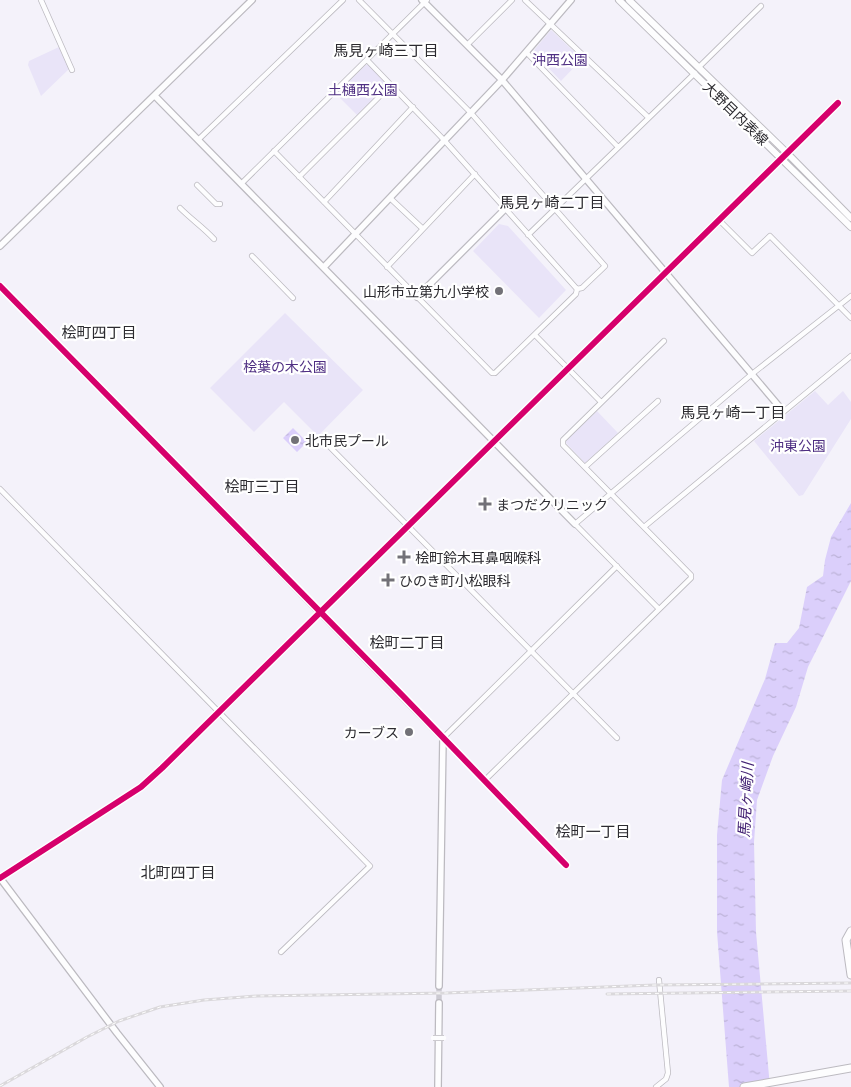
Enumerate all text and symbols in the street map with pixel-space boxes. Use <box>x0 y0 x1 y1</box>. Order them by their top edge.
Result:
district label: 馬見ヶ崎三丁目 <box>333 41 439 59</box>
park label: 沖西公園 <box>532 51 588 68</box>
street label: 大野目内表線 <box>700 78 772 148</box>
park label: 土樋西公園 <box>328 81 398 98</box>
district label: 馬見ヶ崎二丁目 <box>499 193 605 211</box>
place label: 山形市立第九小学校 <box>363 283 489 300</box>
marker: 山形市立第九小学校 <box>493 285 505 297</box>
district label: 桧町四丁目 <box>61 323 137 341</box>
park label: 桧葉の木公園 <box>243 358 327 375</box>
district label: 馬見ヶ崎一丁目 <box>680 403 786 421</box>
place label: 北市民プール <box>305 432 389 449</box>
marker: 北市民プール <box>289 434 301 446</box>
park label: 沖東公園 <box>770 437 826 454</box>
district label: 桧町三丁目 <box>224 477 300 495</box>
place label: まつだクリニック <box>496 496 608 513</box>
marker: まつだクリニック <box>478 497 492 511</box>
place label: 桧町鈴木耳鼻咽喉科 <box>415 549 541 566</box>
marker: 桧町鈴木耳鼻咽喉科 <box>397 550 411 564</box>
place label: ひのき町小松眼科 <box>399 572 511 589</box>
marker: ひのき町小松眼科 <box>381 573 395 587</box>
district label: 桧町二丁目 <box>369 633 445 651</box>
place label: カーブス <box>344 724 399 741</box>
marker: カーブス <box>403 726 415 738</box>
water label: 馬見ヶ崎川 <box>734 760 756 838</box>
district label: 桧町一丁目 <box>555 822 631 840</box>
district label: 北町四丁目 <box>140 863 216 881</box>

